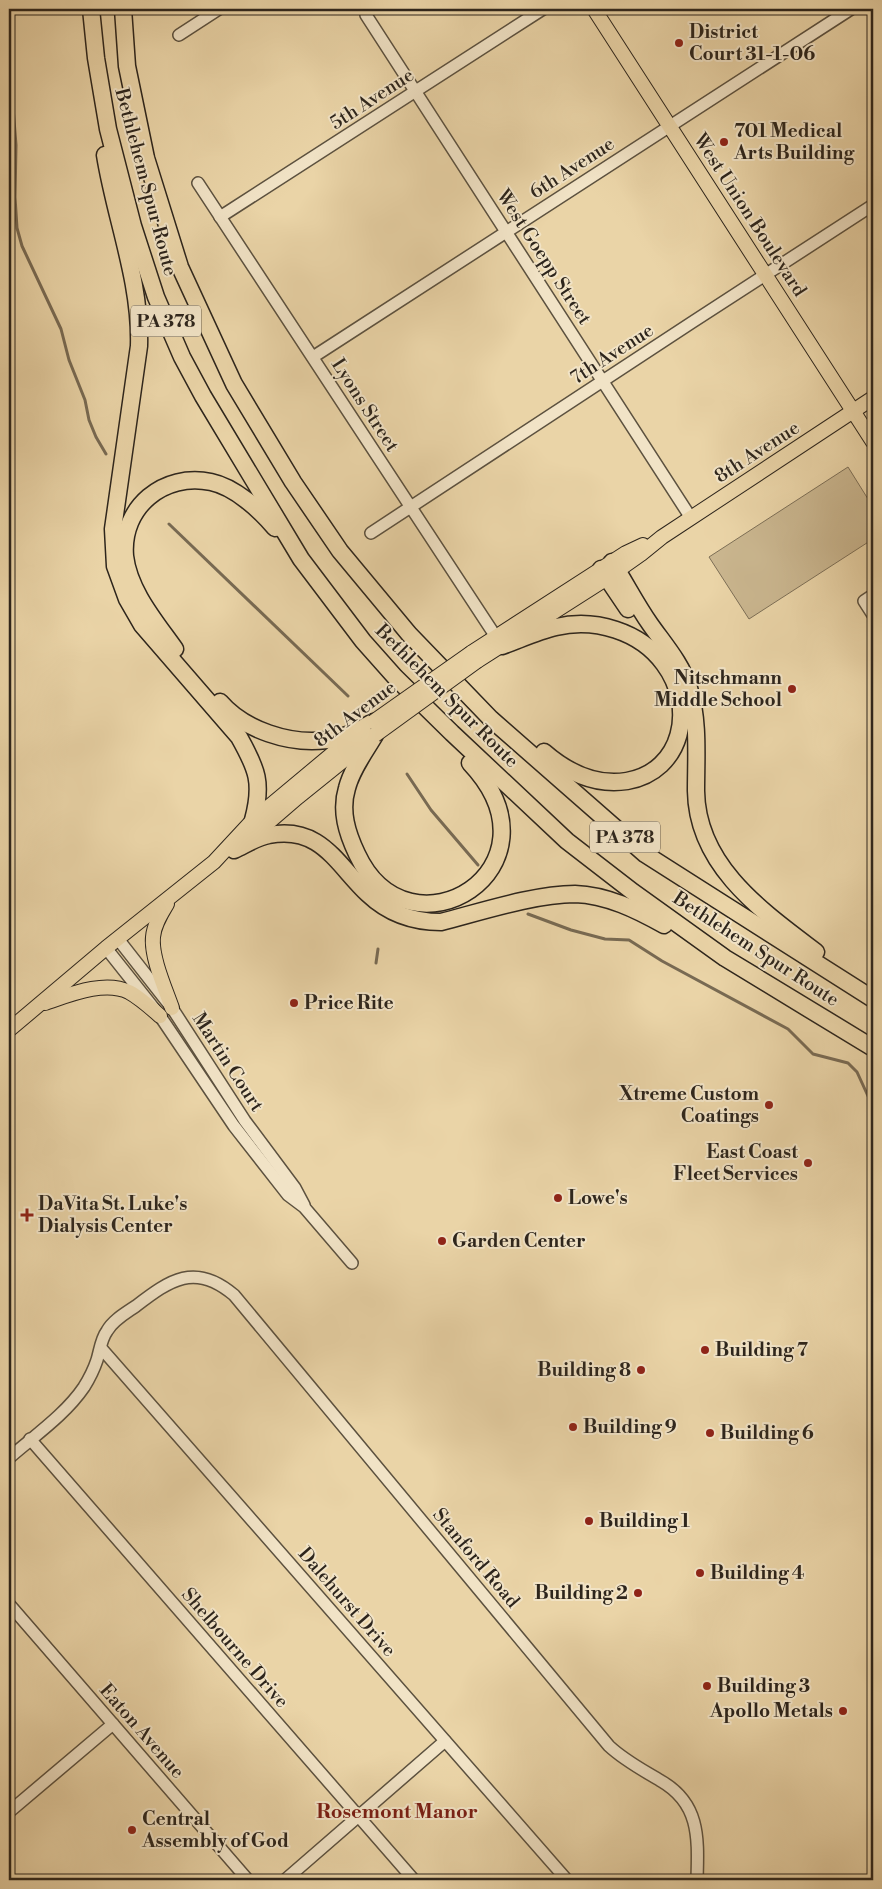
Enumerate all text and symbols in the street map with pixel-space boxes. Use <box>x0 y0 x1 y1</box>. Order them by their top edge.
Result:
place label: District Court 31-1-06 <box>689 20 815 66</box>
marker: District Court 31-1-06 <box>673 37 685 49</box>
street label: 5th Avenue <box>326 63 418 135</box>
street label: Bethlehem Spur Route <box>109 85 183 279</box>
place label: 701 Medical Arts Building <box>733 119 856 165</box>
street label: West Union Boulevard <box>688 128 812 301</box>
street label: 6th Avenue <box>525 132 619 204</box>
marker: 701 Medical Arts Building <box>718 136 730 148</box>
street label: West Goepp Street <box>491 184 597 329</box>
road number: PA 378 <box>131 306 201 336</box>
street label: 7th Avenue <box>566 318 658 390</box>
street label: Lyons Street <box>326 354 404 457</box>
street label: 8th Avenue <box>710 416 804 488</box>
street label: Bethlehem Spur Route <box>369 618 524 773</box>
place label: Nitschmann Middle School <box>654 666 782 712</box>
street label: 8th Avenue <box>309 675 401 753</box>
marker: Nitschmann Middle School <box>786 683 798 695</box>
road number: PA 378 <box>590 822 660 852</box>
street label: Bethlehem Spur Route <box>668 886 844 1012</box>
place label: Price Rite <box>304 991 394 1015</box>
marker: Price Rite <box>288 997 300 1009</box>
street label: Martin Court <box>187 1008 269 1116</box>
place label: Xtreme Custom Coatings <box>619 1082 759 1128</box>
marker: Xtreme Custom Coatings <box>763 1099 775 1111</box>
place label: East Coast Fleet Services <box>673 1140 798 1186</box>
marker: East Coast Fleet Services <box>802 1157 814 1169</box>
place label: Lowe's <box>568 1186 628 1210</box>
place label: DaVita St. Luke's Dialysis Center <box>38 1192 187 1238</box>
marker: Lowe's <box>552 1192 564 1204</box>
marker: DaVita St. Luke's Dialysis Center <box>20 1208 34 1222</box>
place label: Garden Center <box>452 1229 586 1253</box>
marker: Garden Center <box>436 1235 448 1247</box>
place label: Building 7 <box>715 1338 808 1362</box>
marker: Building 7 <box>699 1344 711 1356</box>
place label: Building 8 <box>537 1358 631 1382</box>
marker: Building 8 <box>635 1364 647 1376</box>
place label: Building 9 <box>583 1415 677 1439</box>
marker: Building 9 <box>567 1421 579 1433</box>
place label: Building 6 <box>720 1421 814 1445</box>
marker: Building 6 <box>704 1427 716 1439</box>
street label: Stanford Road <box>427 1503 525 1613</box>
place label: Building 1 <box>599 1509 690 1533</box>
marker: Building 1 <box>583 1515 595 1527</box>
street label: Dalehurst Drive <box>293 1542 401 1662</box>
place label: Building 4 <box>710 1561 805 1585</box>
marker: Building 4 <box>694 1567 706 1579</box>
place label: Building 2 <box>534 1581 628 1605</box>
street label: Shelbourne Drive <box>176 1583 294 1713</box>
marker: Building 2 <box>632 1587 644 1599</box>
place label: Building 3 <box>717 1674 810 1698</box>
street label: Eaton Avenue <box>94 1679 190 1783</box>
marker: Building 3 <box>701 1680 713 1692</box>
place label: Apollo Metals <box>709 1699 833 1723</box>
marker: Apollo Metals <box>837 1705 849 1717</box>
district label: Rosemont Manor <box>316 1800 478 1825</box>
place label: Central Assembly of God <box>141 1807 289 1853</box>
marker: Central Assembly of God <box>126 1824 138 1836</box>

